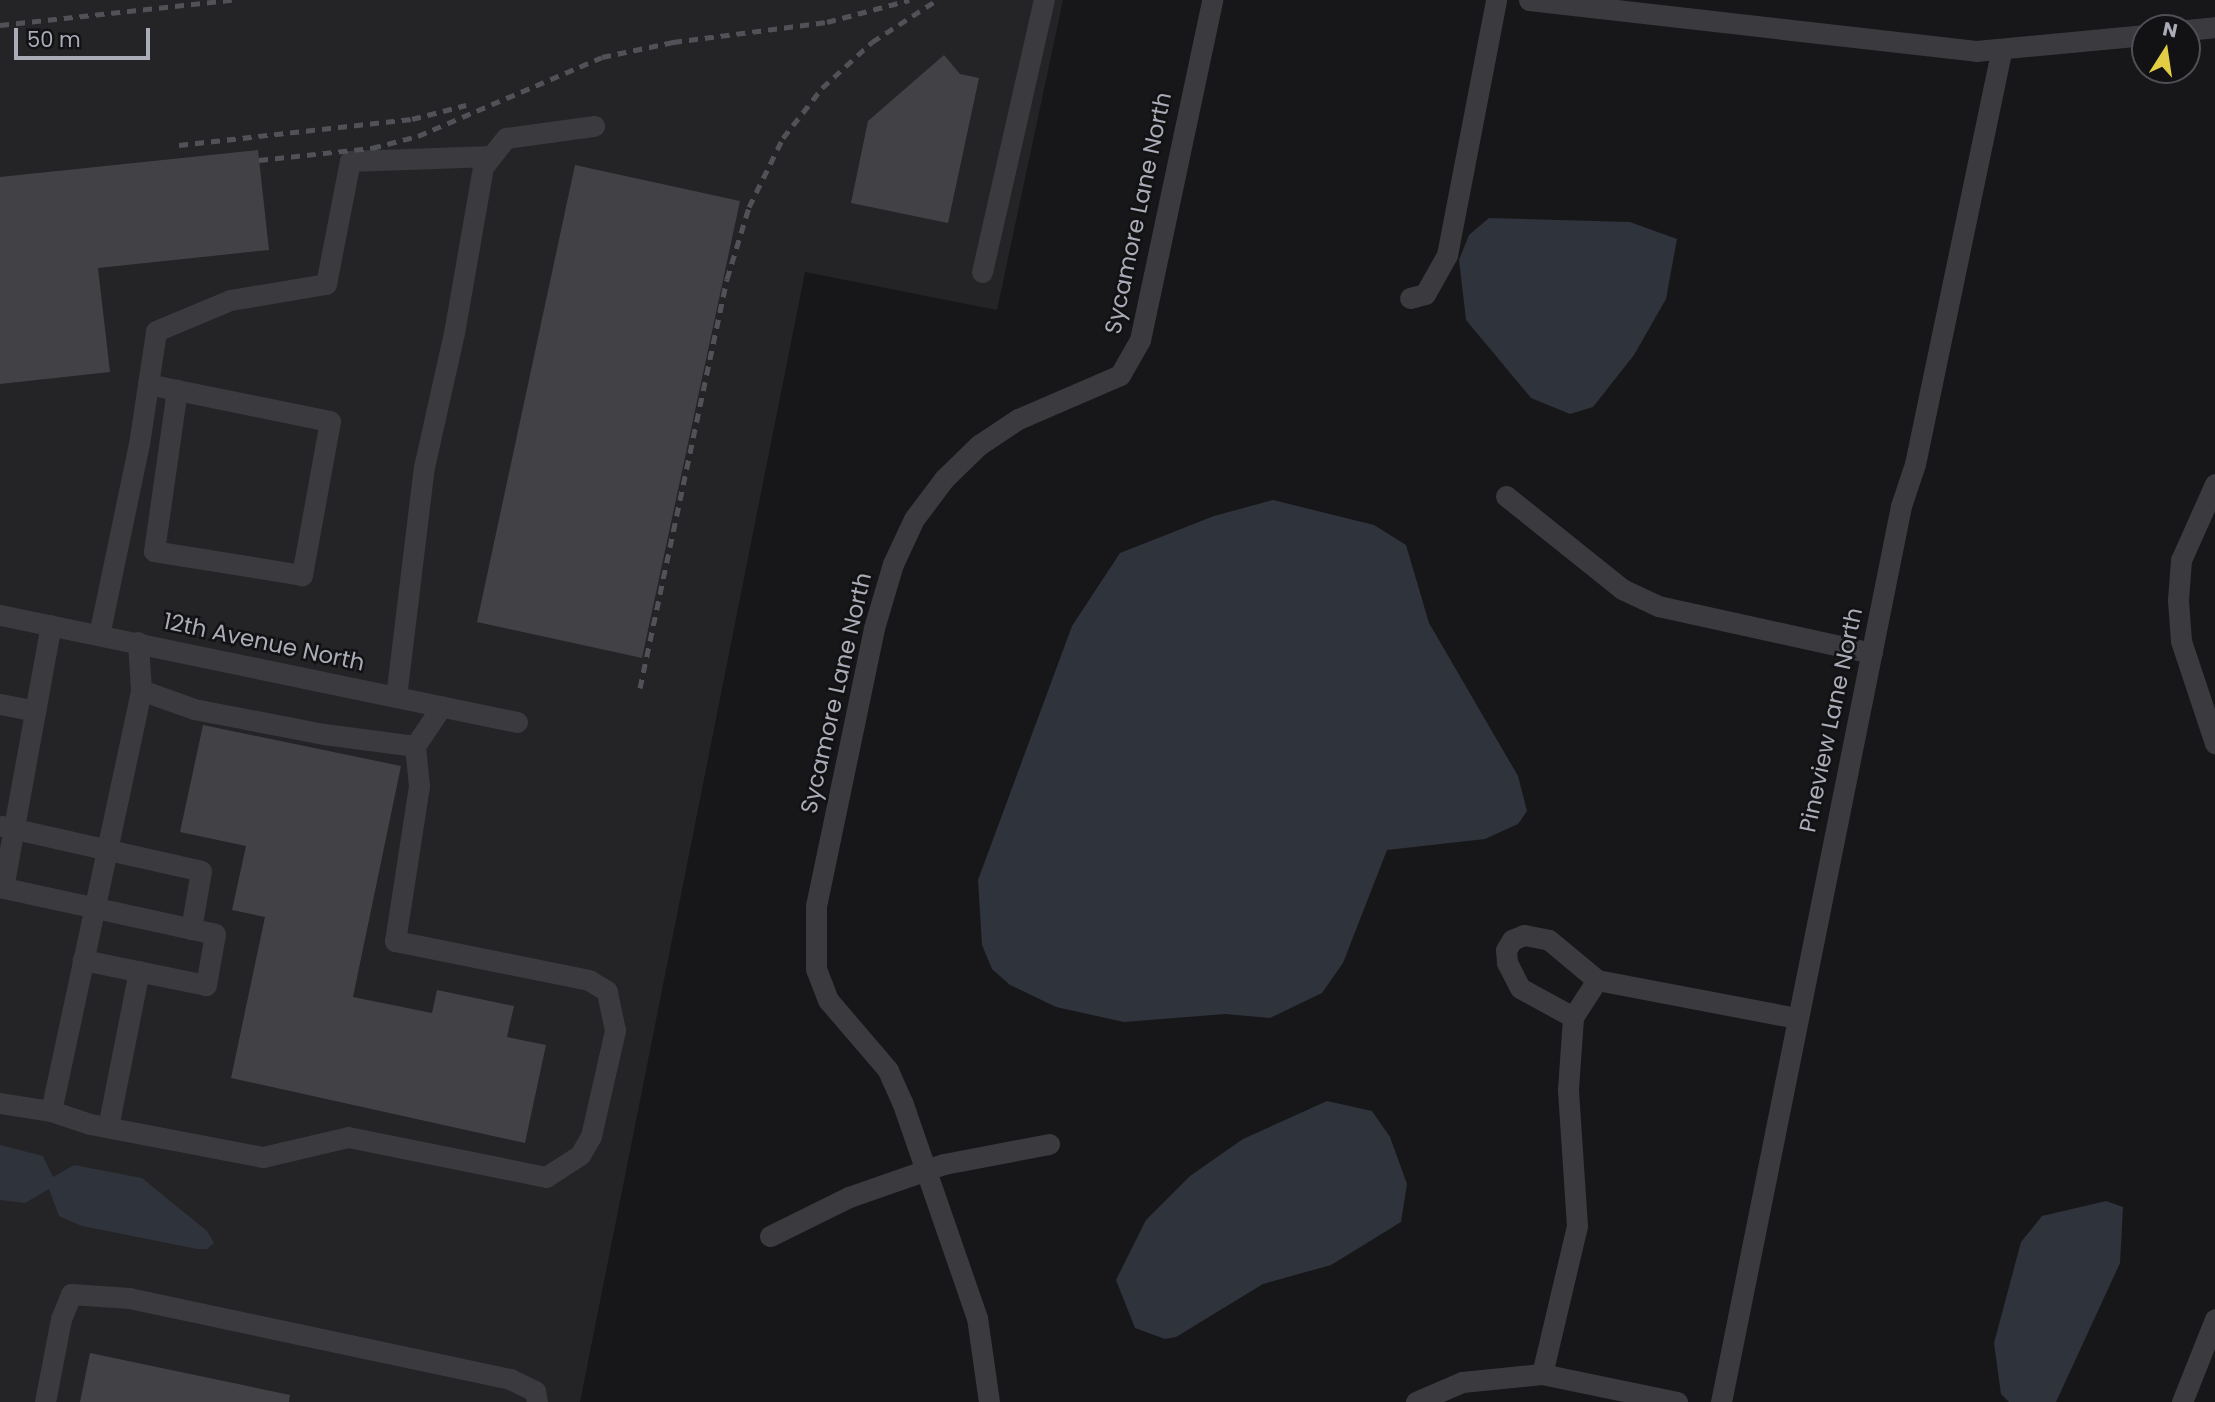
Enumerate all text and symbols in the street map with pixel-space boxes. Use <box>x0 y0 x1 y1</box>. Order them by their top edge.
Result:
scale bar <box>18 14 154 58</box>
north arrow <box>2131 14 2201 84</box>
text: N <box>2160 15 2180 45</box>
text: 50 m <box>27 25 81 54</box>
street label: Sycamore Lane North <box>1099 90 1177 336</box>
street label: Sycamore Lane North <box>795 570 877 816</box>
street label: Pineview Lane North <box>1794 605 1868 835</box>
street label: 12th Avenue North <box>161 607 367 677</box>

